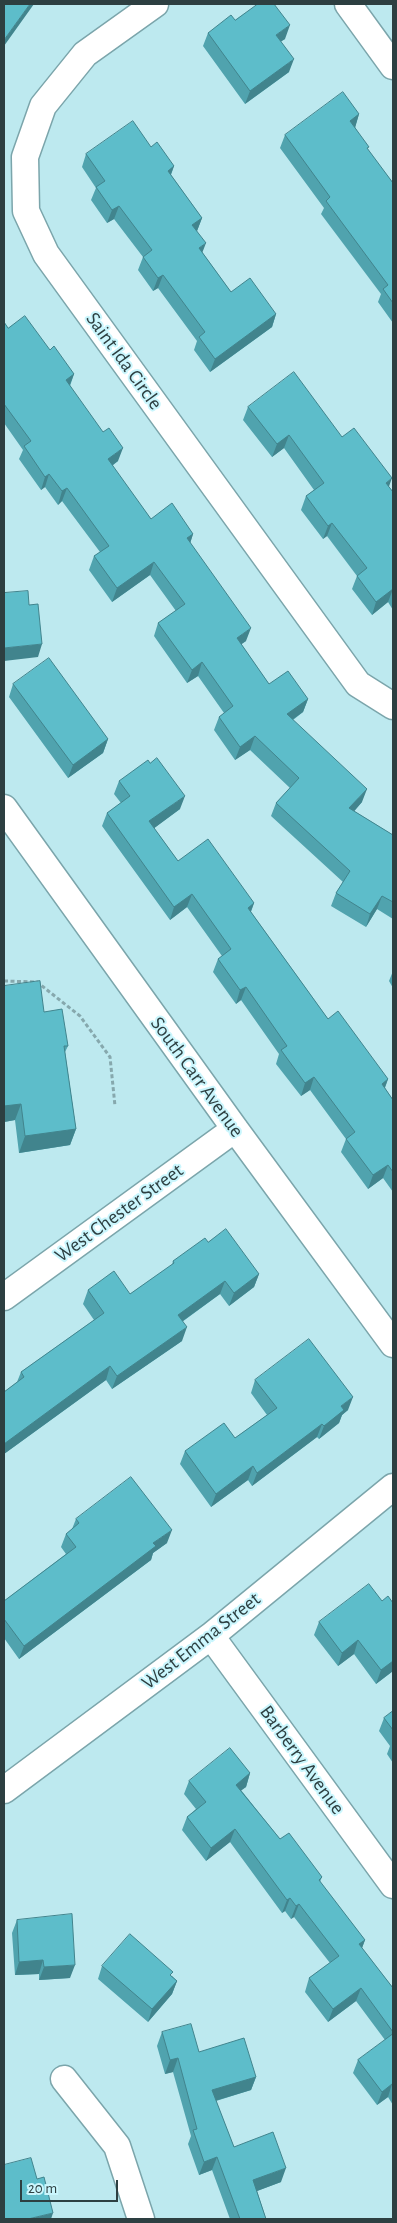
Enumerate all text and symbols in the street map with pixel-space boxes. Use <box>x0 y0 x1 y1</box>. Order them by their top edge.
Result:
street label: Saint Ida Circle <box>81 308 167 414</box>
street label: South Carr Avenue <box>145 1012 249 1142</box>
street label: West Chester Street <box>50 1158 188 1268</box>
street label: West Emma Street <box>137 1587 265 1695</box>
street label: Barberry Avenue <box>254 1701 350 1819</box>
scale bar <box>22 2170 120 2202</box>
text: 20 m <box>28 2181 57 2196</box>

